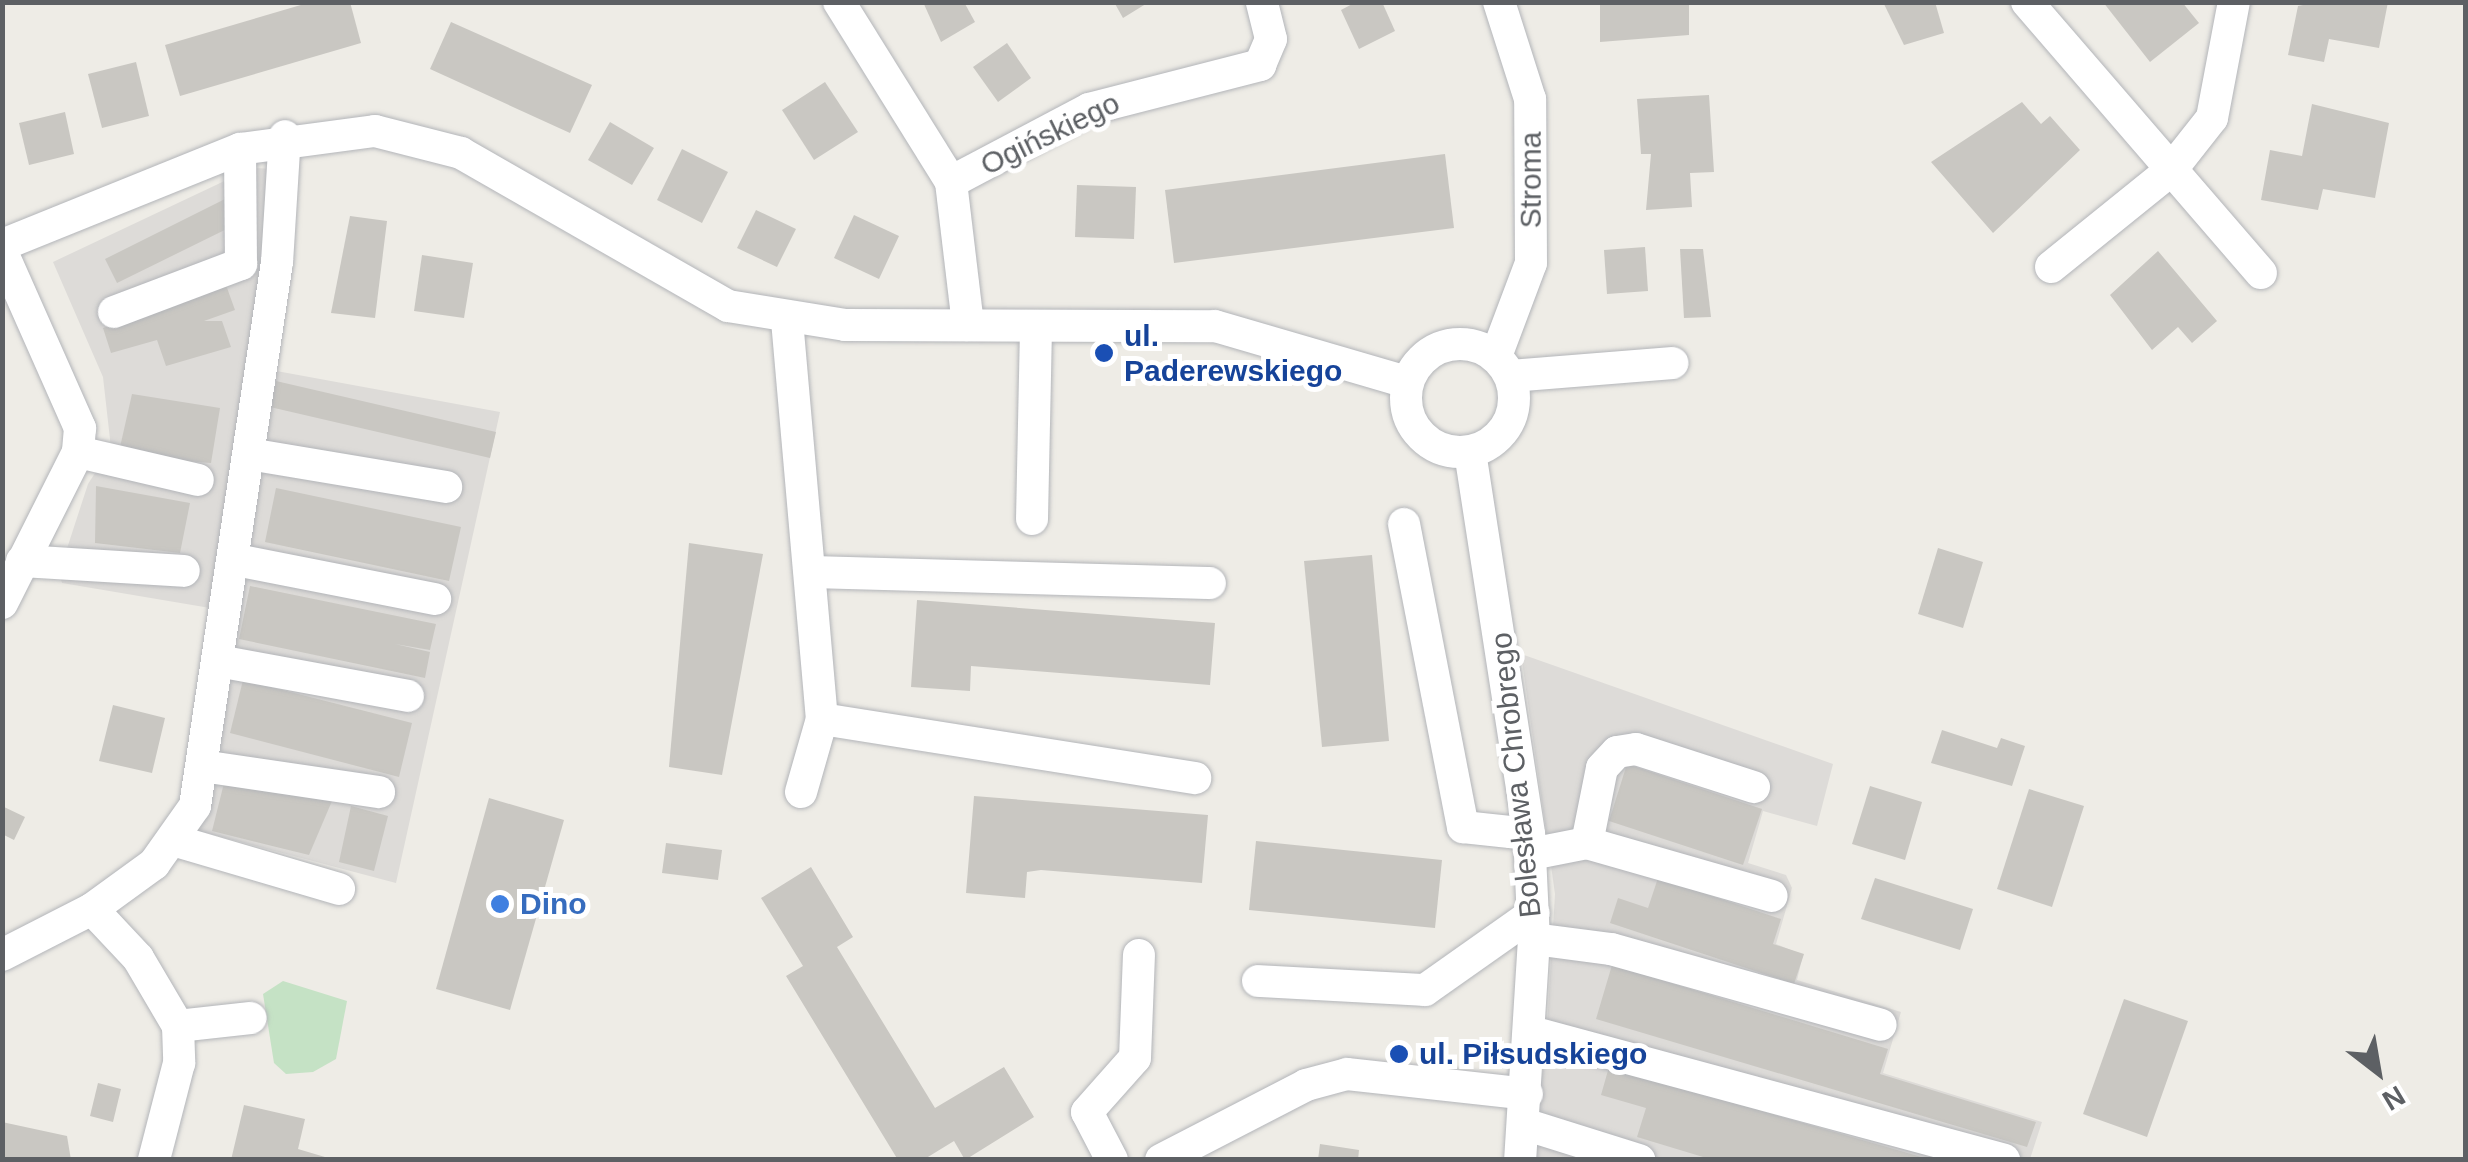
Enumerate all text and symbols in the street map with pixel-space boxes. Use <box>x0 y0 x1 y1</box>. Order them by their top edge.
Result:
street label: Ogińskiego <box>975 85 1125 183</box>
street label: Stroma <box>1513 132 1549 228</box>
place label: ul. Paderewskiego <box>1124 318 1342 388</box>
marker: ul. Paderewskiego <box>1093 342 1115 364</box>
street label: Bolesława Chrobrego <box>1483 630 1549 920</box>
place label: Dino <box>520 886 587 922</box>
marker: Dino <box>489 893 511 915</box>
north arrow <box>2328 1022 2428 1122</box>
place label: ul. Piłsudskiego <box>1419 1036 1647 1072</box>
marker: ul. Piłsudskiego <box>1388 1043 1410 1065</box>
text: N <box>2377 1080 2410 1117</box>

